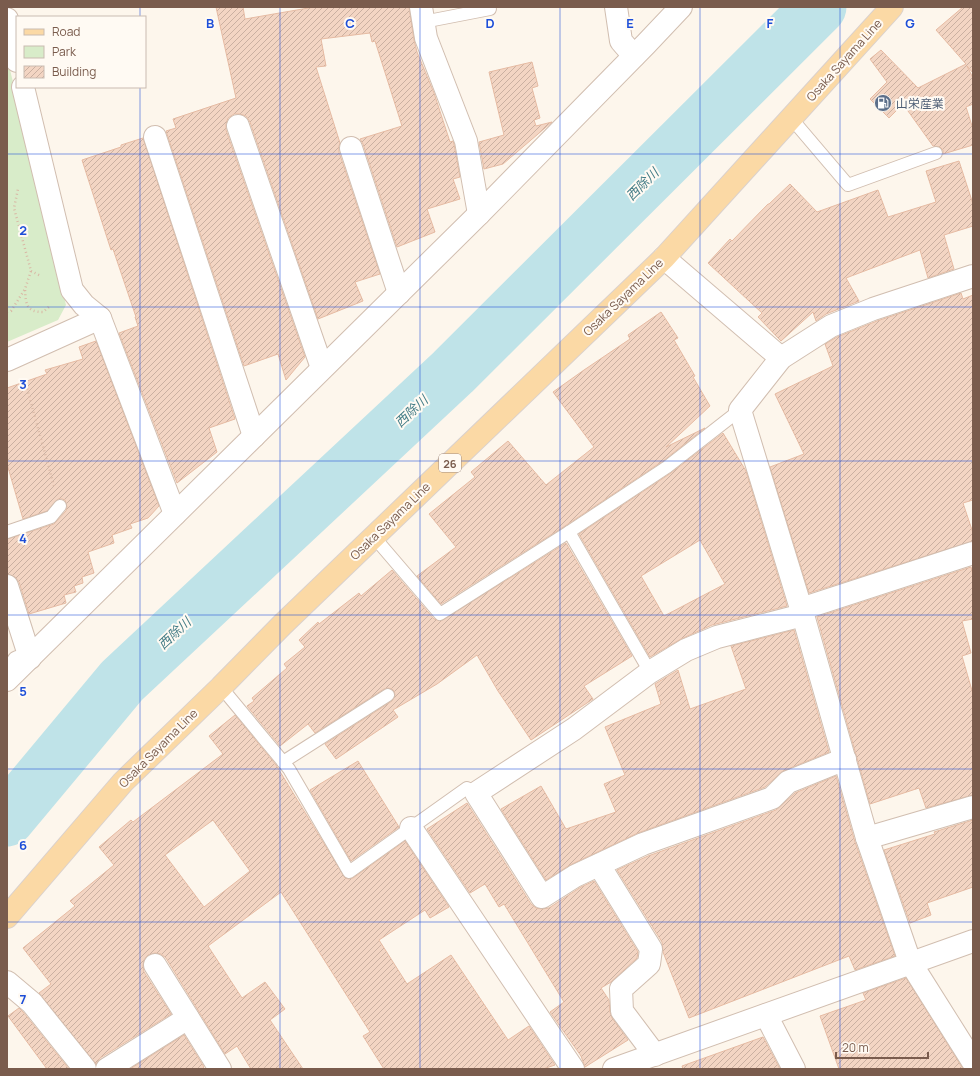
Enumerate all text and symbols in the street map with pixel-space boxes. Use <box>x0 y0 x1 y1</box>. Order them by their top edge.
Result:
text: B <box>206 14 214 32</box>
text: C <box>345 14 355 32</box>
text: D <box>485 14 495 32</box>
text: E <box>626 14 634 32</box>
text: F <box>767 14 774 32</box>
text: G <box>905 14 915 32</box>
street label: Osaka Sayama Line <box>802 15 886 105</box>
legend <box>16 16 146 88</box>
text: Road <box>52 23 80 40</box>
text: Park <box>52 43 77 60</box>
text: Building <box>52 63 96 80</box>
fuel station icon: 山栄産業 <box>873 93 893 113</box>
place label: 山栄産業 <box>896 95 944 112</box>
water label: 西除川 <box>622 162 664 204</box>
text: 2 <box>19 221 27 239</box>
street label: Osaka Sayama Line <box>579 254 667 340</box>
text: 3 <box>19 375 27 393</box>
water label: 西除川 <box>391 390 433 431</box>
road number: 26 <box>439 454 461 472</box>
street label: Osaka Sayama Line <box>346 478 434 564</box>
text: 4 <box>19 529 27 547</box>
water label: 西除川 <box>154 612 196 653</box>
text: 5 <box>19 682 27 700</box>
street label: Osaka Sayama Line <box>115 705 201 791</box>
text: 6 <box>19 836 27 854</box>
text: 7 <box>20 990 27 1008</box>
scale bar <box>836 1034 928 1060</box>
text: 20 m <box>842 1039 869 1056</box>

